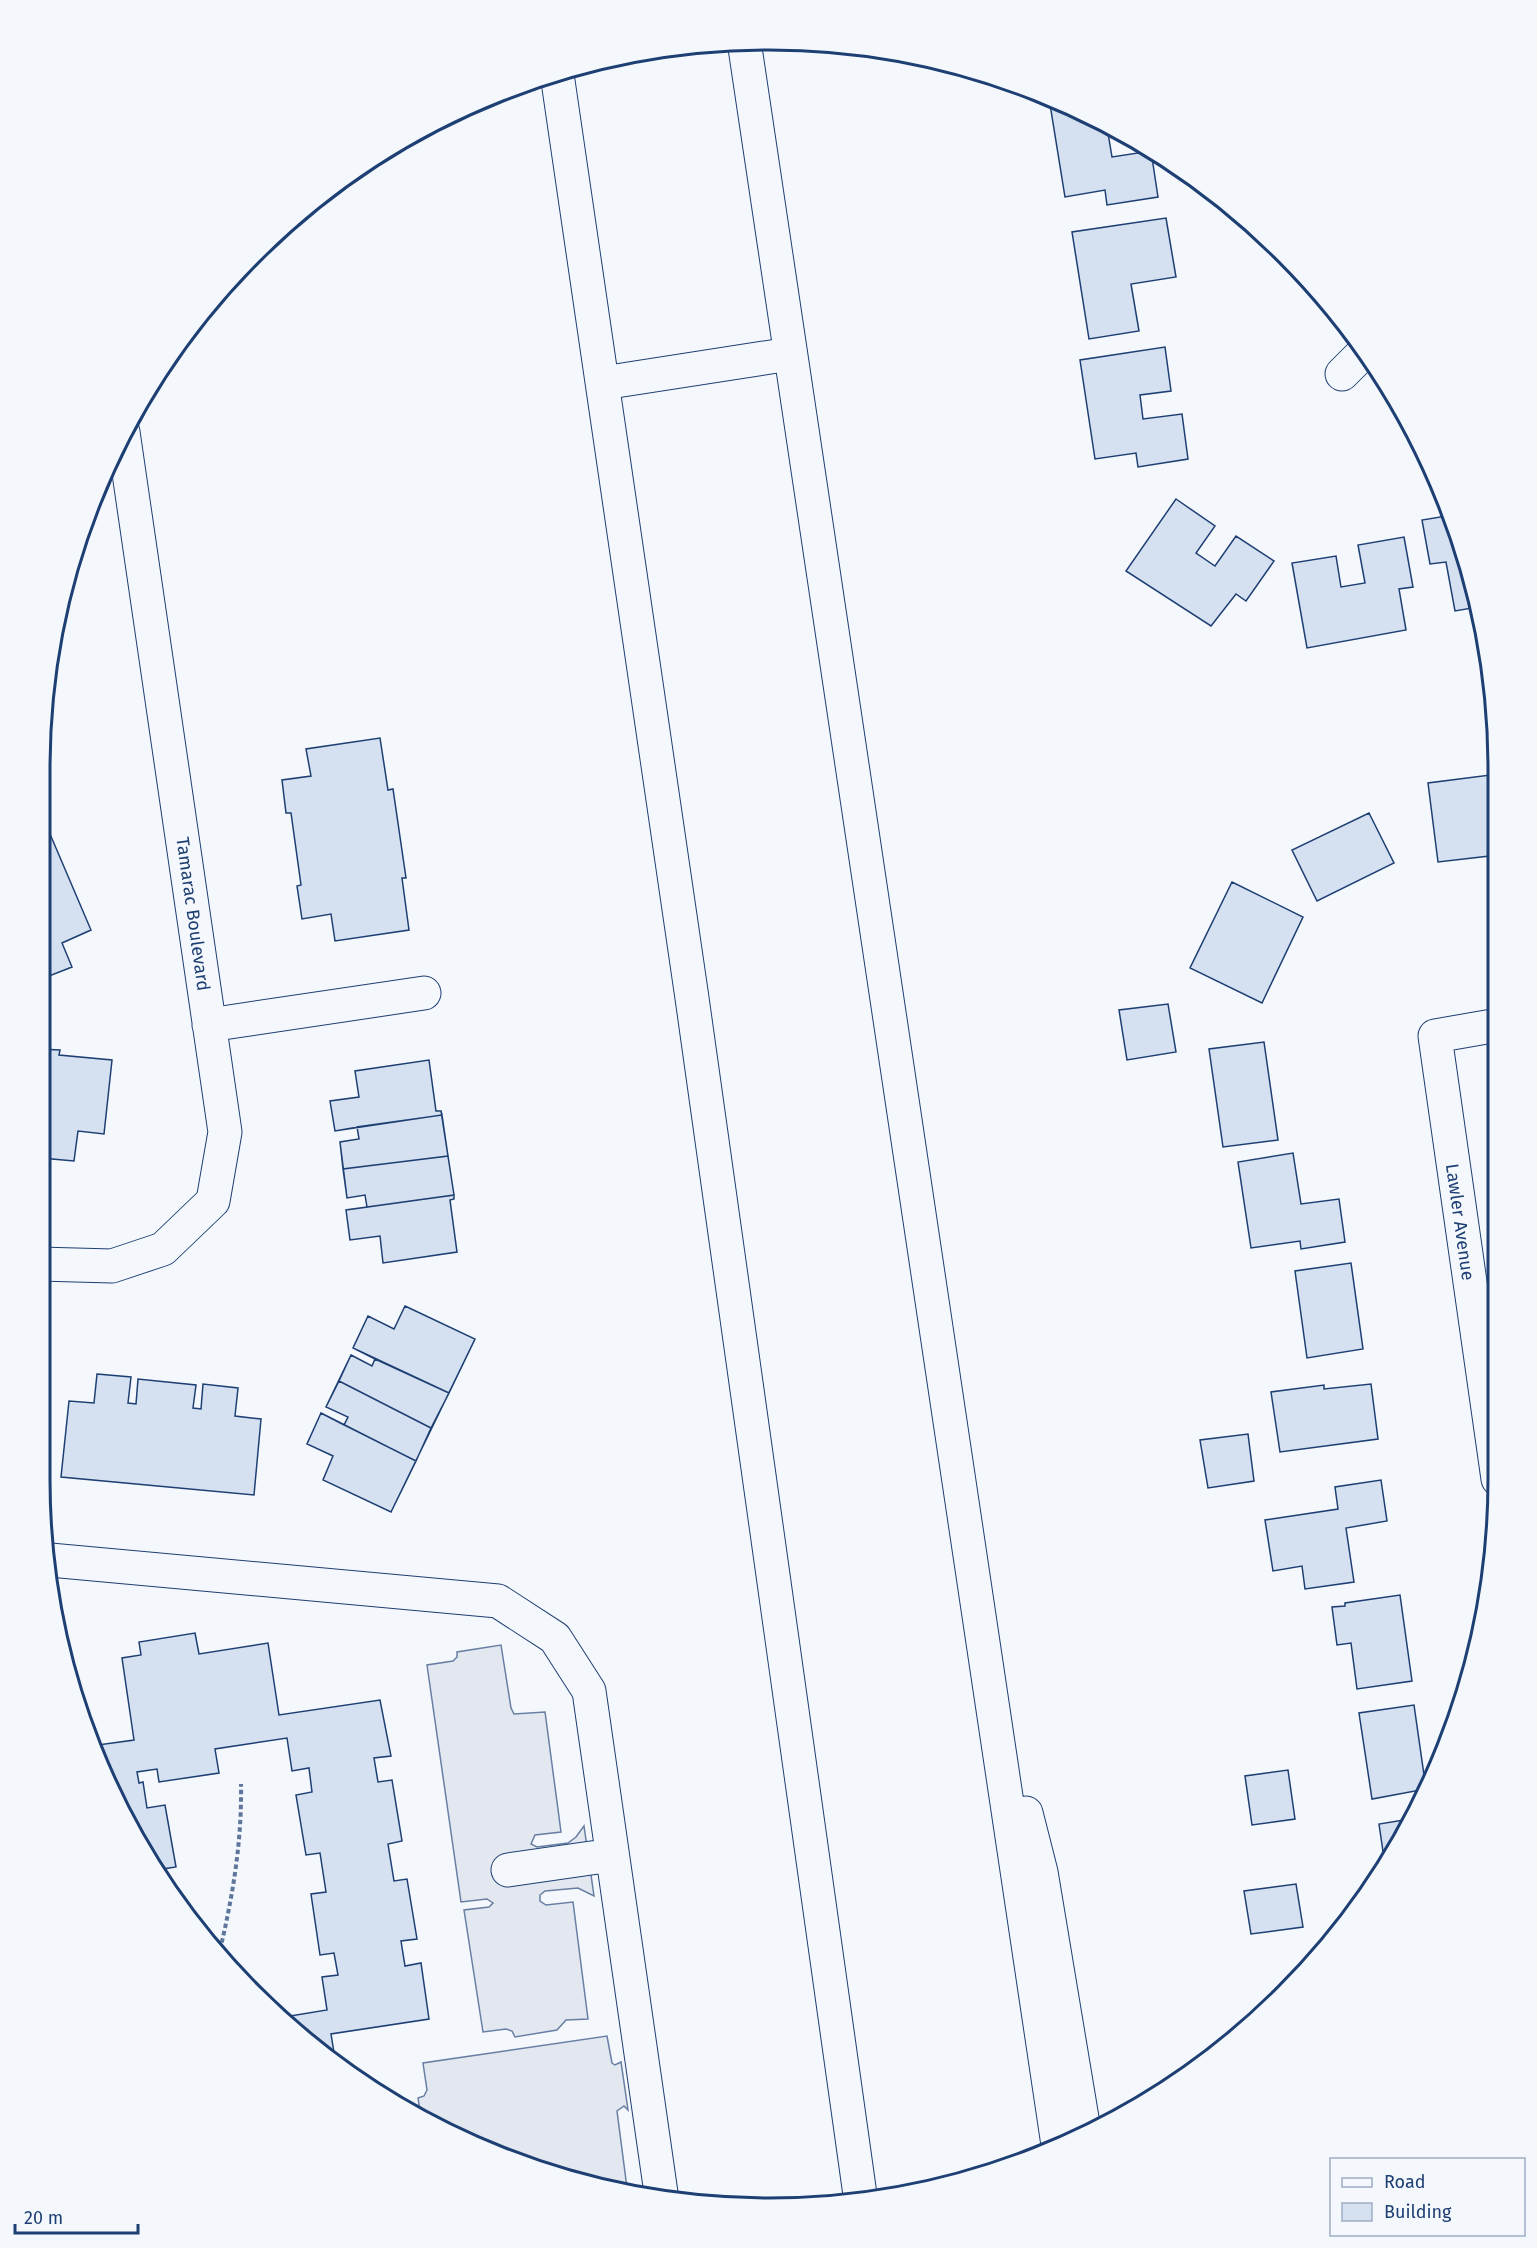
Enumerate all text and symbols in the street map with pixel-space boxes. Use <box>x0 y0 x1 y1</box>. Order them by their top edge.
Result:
street label: Tamarac Boulevard <box>171 836 215 992</box>
street label: Lawler Avenue <box>1441 1162 1479 1282</box>
legend <box>1330 2158 1525 2236</box>
text: Road <box>1384 2171 1426 2193</box>
scale bar <box>15 2197 138 2235</box>
text: Building <box>1384 2201 1452 2223</box>
text: 20 m <box>24 2207 63 2229</box>

